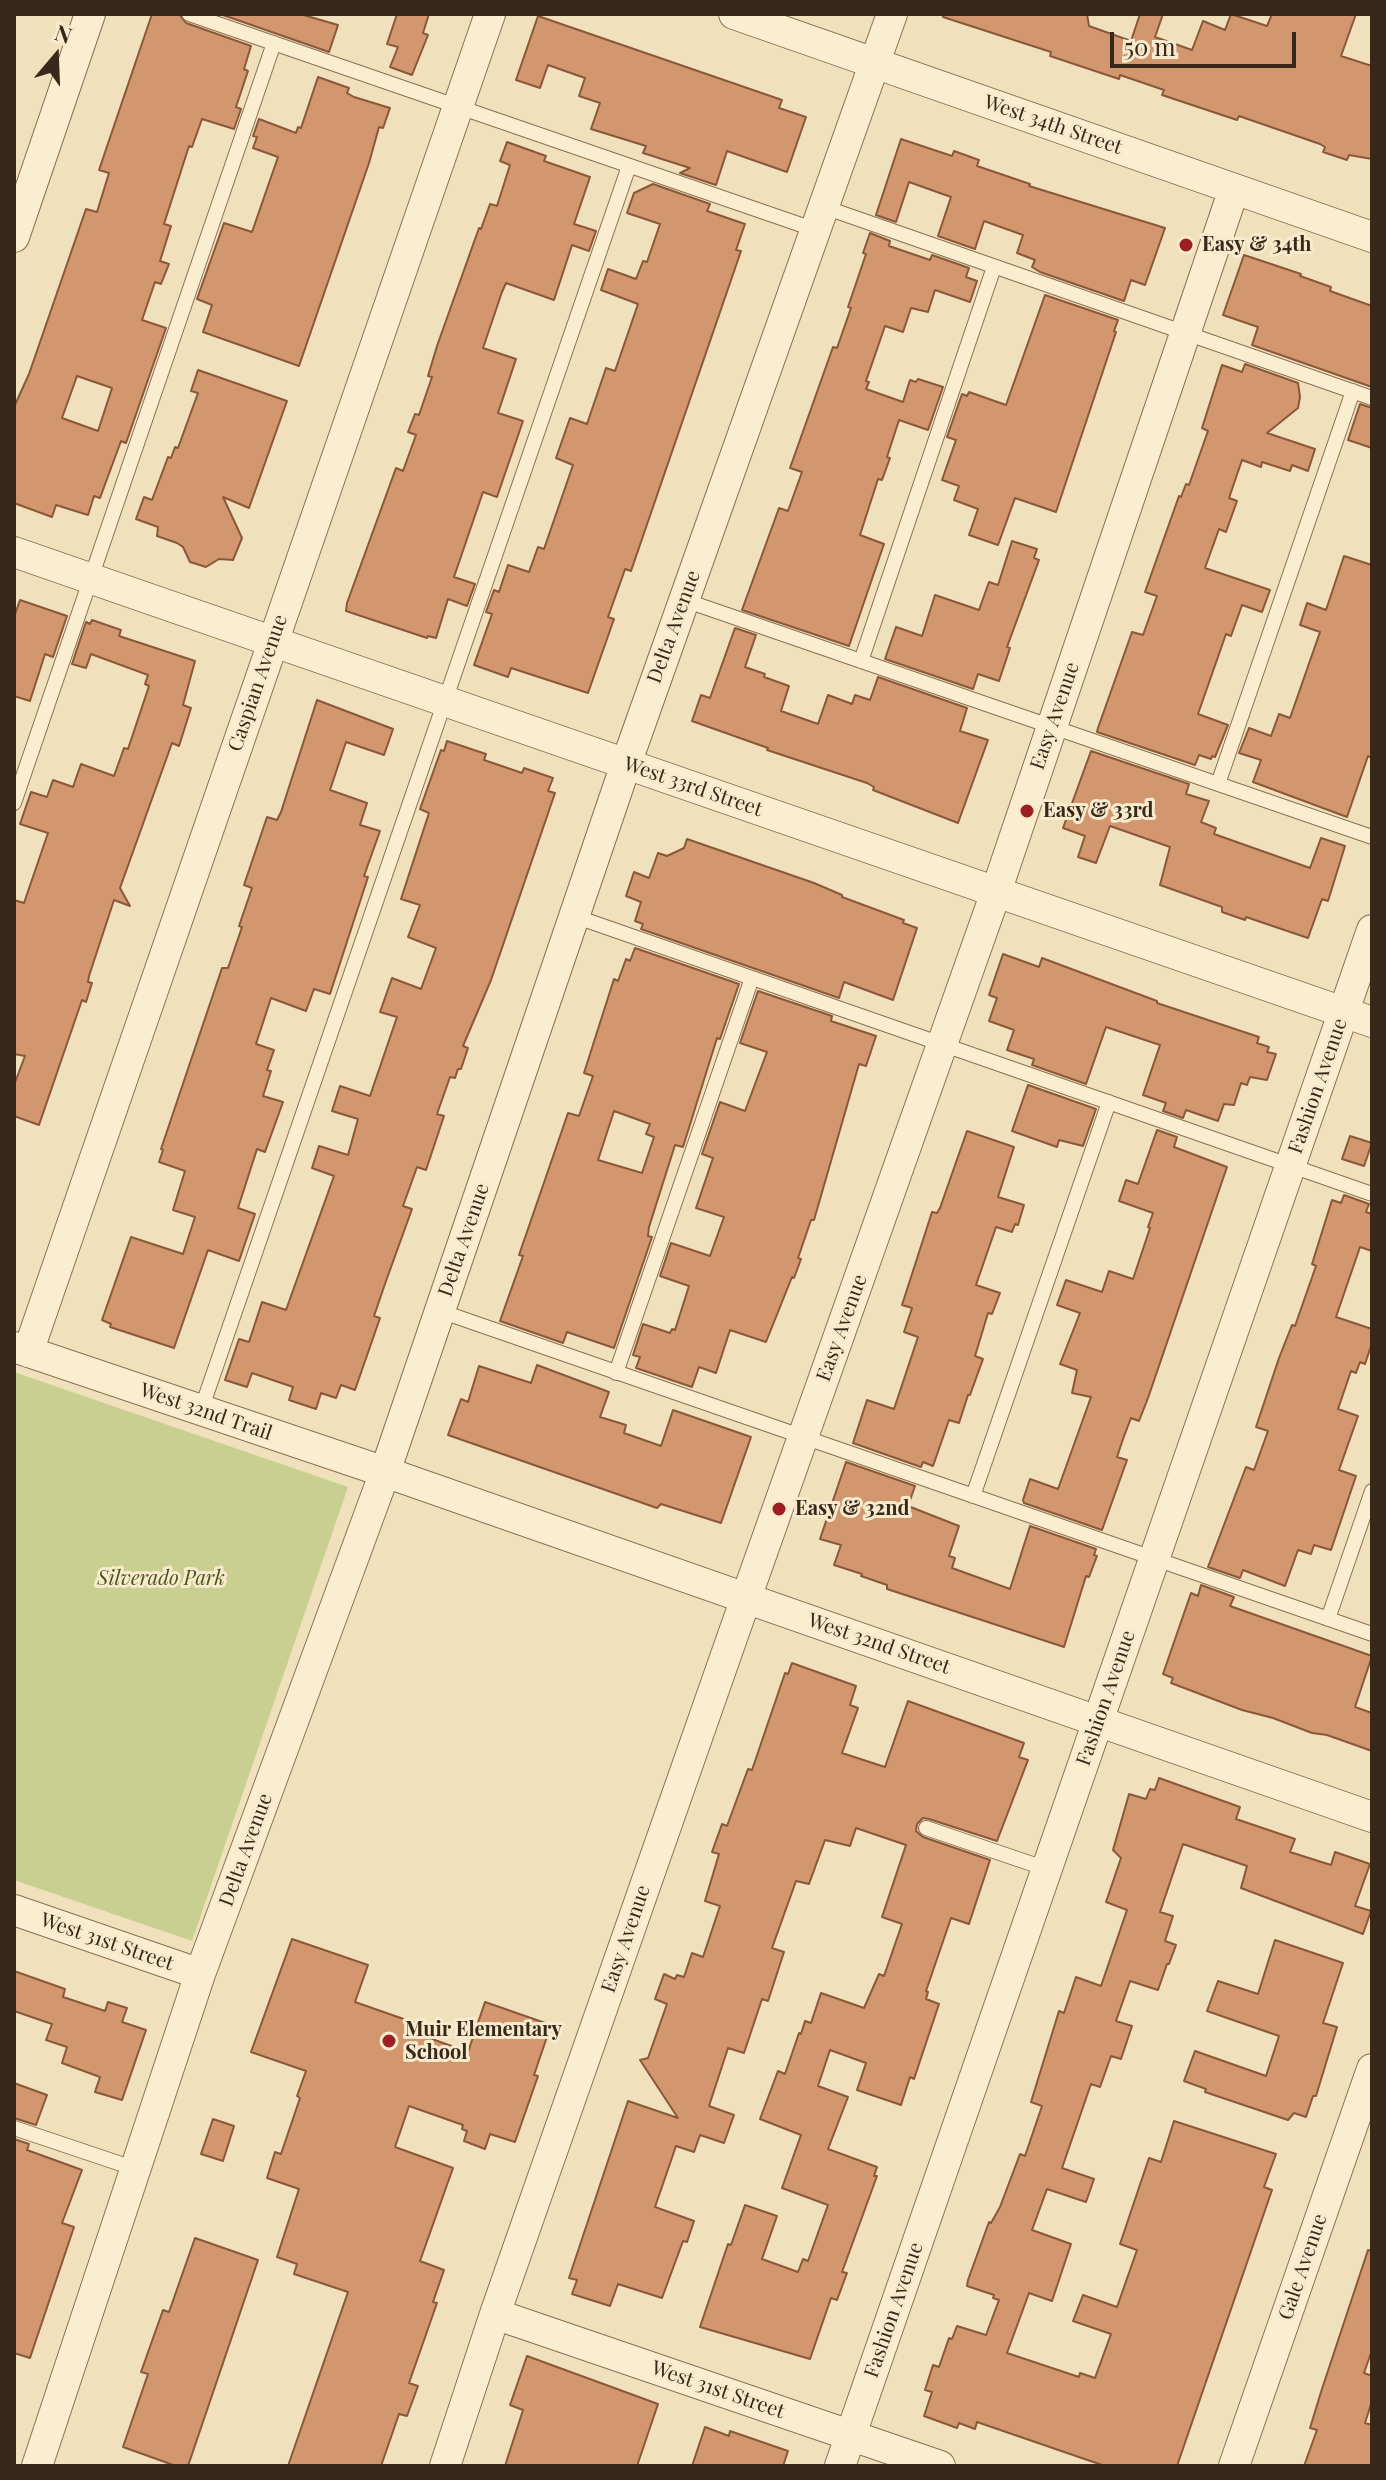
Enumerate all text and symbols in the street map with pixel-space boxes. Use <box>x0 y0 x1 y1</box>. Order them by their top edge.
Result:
north arrow <box>16 16 96 96</box>
scale bar <box>1114 16 1300 66</box>
text: N <box>51 17 76 50</box>
text: 50 m <box>1124 30 1176 62</box>
street label: West 34th Street <box>981 90 1125 160</box>
place label: Easy & 34th <box>1202 233 1311 257</box>
marker: Easy & 34th <box>1177 236 1195 254</box>
street label: Delta Avenue <box>642 567 706 687</box>
street label: Caspian Avenue <box>223 611 293 755</box>
street label: Easy Avenue <box>1025 659 1085 773</box>
street label: West 33rd Street <box>621 752 765 822</box>
place label: Easy & 33rd <box>1043 799 1153 823</box>
marker: Easy & 33rd <box>1018 802 1036 820</box>
street label: Fashion Avenue <box>1284 1015 1352 1157</box>
street label: Delta Avenue <box>433 1180 495 1300</box>
street label: Easy Avenue <box>812 1271 872 1385</box>
street label: West 32nd Trail <box>137 1378 275 1446</box>
place label: Easy & 32nd <box>795 1497 909 1521</box>
marker: Easy & 32nd <box>770 1500 788 1518</box>
park label: Silverado Park <box>97 1567 225 1591</box>
street label: West 32nd Street <box>805 1608 953 1680</box>
street label: Fashion Avenue <box>1072 1627 1140 1769</box>
street label: Delta Avenue <box>214 1790 278 1910</box>
street label: Easy Avenue <box>596 1882 656 1996</box>
street label: West 31st Street <box>37 1908 177 1976</box>
place label: Muir Elementary School <box>405 2018 562 2065</box>
marker: Muir Elementary School <box>380 2032 398 2050</box>
street label: Gale Avenue <box>1274 2211 1332 2323</box>
street label: Fashion Avenue <box>860 2239 928 2381</box>
street label: West 31st Street <box>648 2356 788 2424</box>

